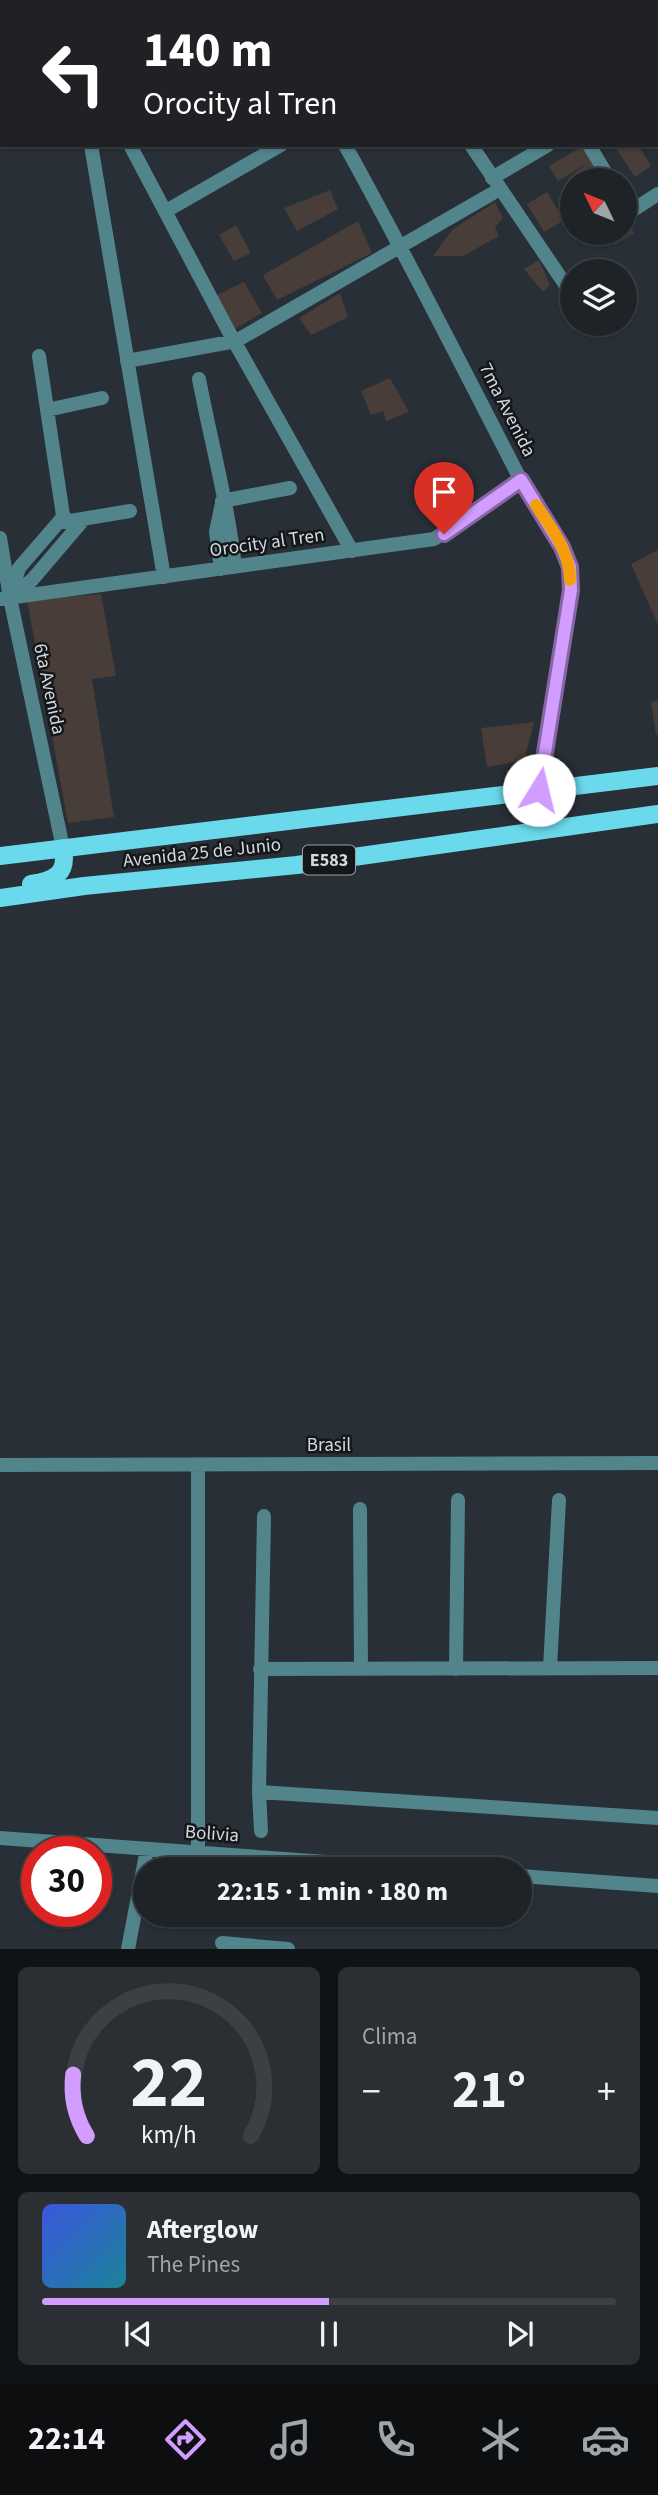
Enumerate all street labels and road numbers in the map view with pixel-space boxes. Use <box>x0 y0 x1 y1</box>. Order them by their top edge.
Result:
street label: 7ma Avenida <box>472 358 542 462</box>
street label: Orocity al Tren <box>208 522 326 564</box>
street label: 6ta Avenida <box>26 641 72 737</box>
street label: Avenida 25 de Junio <box>122 831 282 875</box>
road number: E583 <box>303 846 355 874</box>
street label: Brasil <box>307 1432 351 1459</box>
street label: Bolivia <box>184 1819 240 1849</box>

